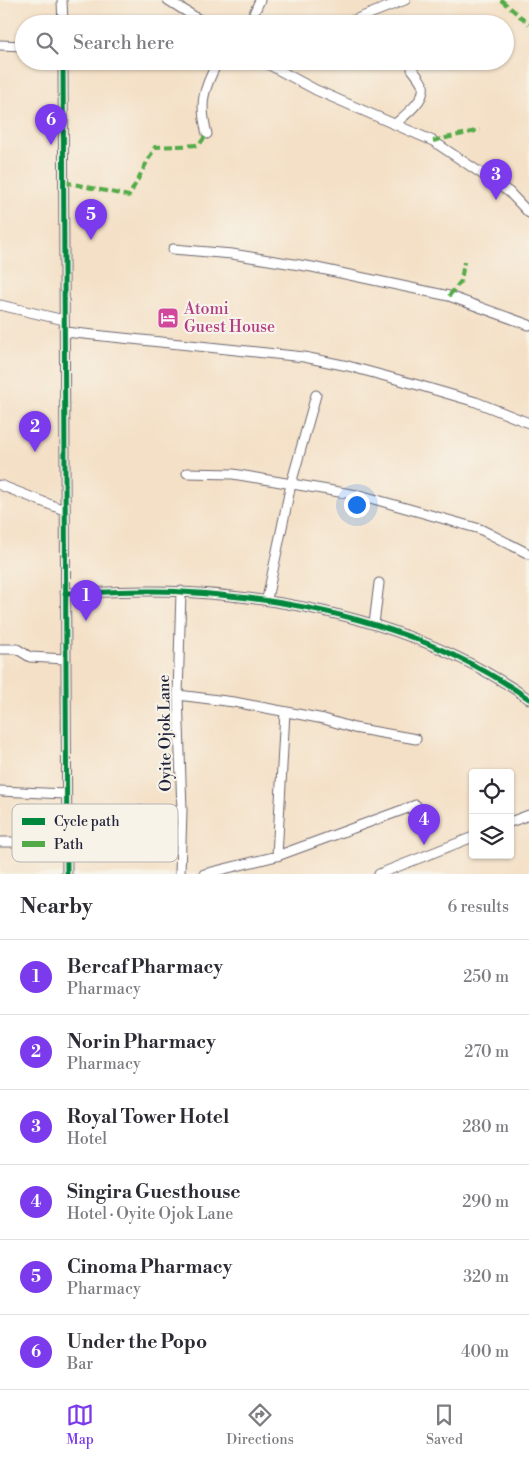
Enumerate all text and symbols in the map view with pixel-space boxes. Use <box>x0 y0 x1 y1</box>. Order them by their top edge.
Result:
search box <box>15 15 514 70</box>
icon: search <box>33 29 61 57</box>
text: Search here <box>73 31 174 55</box>
pin: 6 <box>35 104 67 145</box>
pin: 3 <box>480 159 512 200</box>
pin: 5 <box>75 199 107 240</box>
place label: Atomi Guest House <box>183 299 275 337</box>
hotel icon: Atomi Guest House <box>156 306 180 330</box>
pin: 2 <box>19 411 51 452</box>
your location <box>344 492 370 518</box>
pin: 1 <box>70 580 102 621</box>
street label: Oyite Ojok Lane <box>154 674 176 792</box>
map controls <box>469 769 514 859</box>
button: locate <box>469 769 514 814</box>
legend <box>12 804 178 862</box>
pin: 4 <box>408 804 440 845</box>
text: Cycle path <box>54 813 120 831</box>
button: layers <box>469 814 514 859</box>
text: Path <box>54 836 84 854</box>
text: Nearby <box>20 894 93 920</box>
text: 6 results <box>448 897 509 917</box>
text: Bercaf Pharmacy <box>67 955 223 979</box>
text: 1 <box>32 967 40 987</box>
text: 250 m <box>463 967 509 987</box>
text: Pharmacy <box>67 979 141 999</box>
text: Norin Pharmacy <box>67 1030 216 1054</box>
text: 2 <box>31 1042 41 1062</box>
text: 270 m <box>464 1042 509 1062</box>
text: Pharmacy <box>67 1054 141 1074</box>
text: Royal Tower Hotel <box>67 1105 229 1129</box>
text: 3 <box>31 1117 41 1137</box>
text: 280 m <box>462 1117 509 1137</box>
text: Hotel <box>67 1129 107 1149</box>
text: Singira Guesthouse <box>67 1180 241 1204</box>
text: 4 <box>31 1192 41 1212</box>
text: 290 m <box>462 1192 509 1212</box>
text: Hotel · Oyite Ojok Lane <box>67 1204 233 1224</box>
text: Cinoma Pharmacy <box>67 1255 232 1279</box>
text: 5 <box>31 1267 41 1287</box>
text: 320 m <box>463 1267 509 1287</box>
text: Pharmacy <box>67 1279 141 1299</box>
text: Under the Popo <box>67 1330 207 1354</box>
text: 6 <box>31 1342 41 1362</box>
text: 400 m <box>461 1342 509 1362</box>
text: Bar <box>67 1354 93 1374</box>
tab: Map <box>66 1401 94 1449</box>
tab: Directions <box>226 1401 294 1449</box>
tab: Saved <box>426 1401 463 1449</box>

